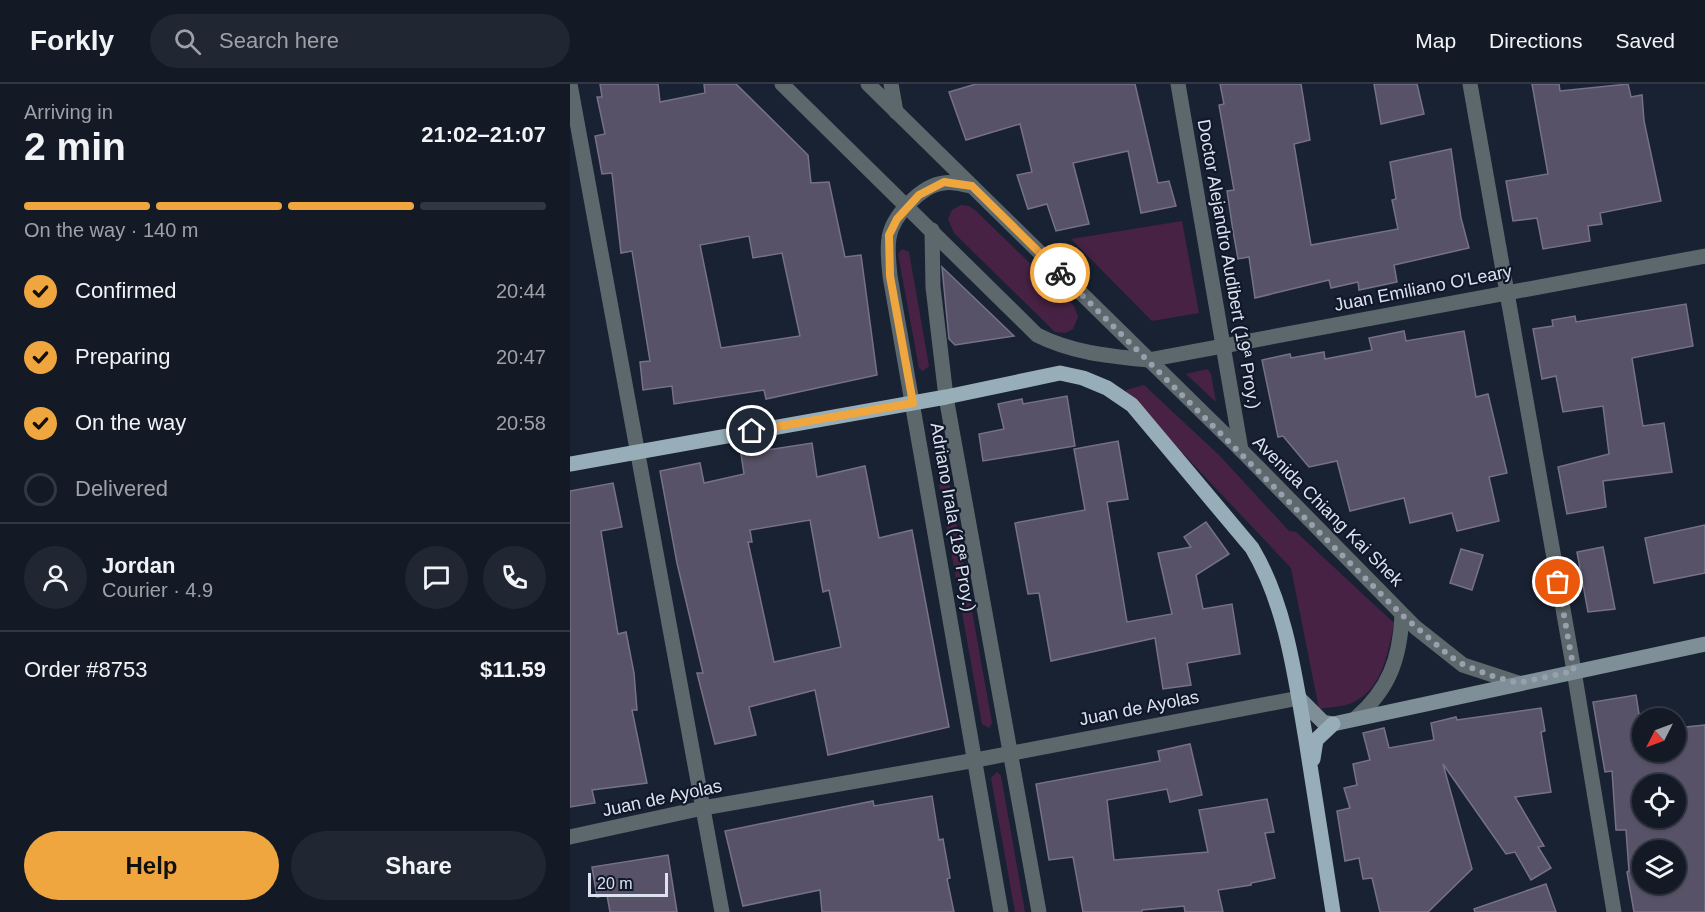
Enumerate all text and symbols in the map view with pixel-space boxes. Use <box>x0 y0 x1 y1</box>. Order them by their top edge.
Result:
search box <box>150 14 570 68</box>
text: Forkly <box>30 25 114 56</box>
icon: search <box>171 25 204 58</box>
text: Search here <box>219 28 339 53</box>
text: Map <box>1415 29 1456 52</box>
text: Directions <box>1489 29 1582 52</box>
text: Saved <box>1615 29 1675 52</box>
text: Arriving in <box>24 101 113 123</box>
street label: Doctor Alejandro Audibert (19ª Proy.) <box>1194 118 1264 410</box>
text: 21:02–21:07 <box>421 122 546 147</box>
text: 2 min <box>24 125 126 168</box>
text: On the way · 140 m <box>24 219 199 241</box>
courier <box>1030 243 1090 303</box>
icon: bike <box>1044 257 1077 290</box>
street label: Juan Emiliano O'Leary <box>1332 261 1514 315</box>
icon: check <box>24 275 57 308</box>
text: Confirmed <box>75 278 176 303</box>
text: 20:44 <box>496 280 546 302</box>
icon: check <box>24 341 57 374</box>
text: Preparing <box>75 344 170 369</box>
text: 20:47 <box>496 346 546 368</box>
pin <box>726 405 777 456</box>
icon: check <box>24 407 57 440</box>
text: On the way <box>75 410 186 435</box>
text: 20:58 <box>496 412 546 434</box>
icon: home <box>735 414 768 447</box>
street label: Adriano Irala (18ª Proy.) <box>927 421 979 613</box>
street label: Avenida Chiang Kai Shek <box>1249 432 1408 591</box>
text: Delivered <box>75 476 168 501</box>
button: person <box>24 546 87 609</box>
button: chat <box>405 546 468 609</box>
button: phone <box>483 546 546 609</box>
text: Jordan <box>102 553 175 578</box>
pin <box>1532 556 1583 607</box>
icon: bag <box>1541 565 1574 598</box>
text: Courier · 4.9 <box>102 579 213 601</box>
text: Order #8753 <box>24 657 148 682</box>
text: $11.59 <box>480 657 546 682</box>
street label: Juan de Ayolas <box>1077 687 1201 729</box>
north arrow <box>1632 708 1686 762</box>
map controls <box>1632 708 1686 894</box>
button: locate <box>1632 774 1686 828</box>
street label: Juan de Ayolas <box>600 776 724 820</box>
button: Help <box>24 831 279 900</box>
button: Share <box>291 831 546 900</box>
button: layers <box>1632 840 1686 894</box>
scale bar <box>588 870 668 898</box>
text: 20 m <box>597 875 633 892</box>

